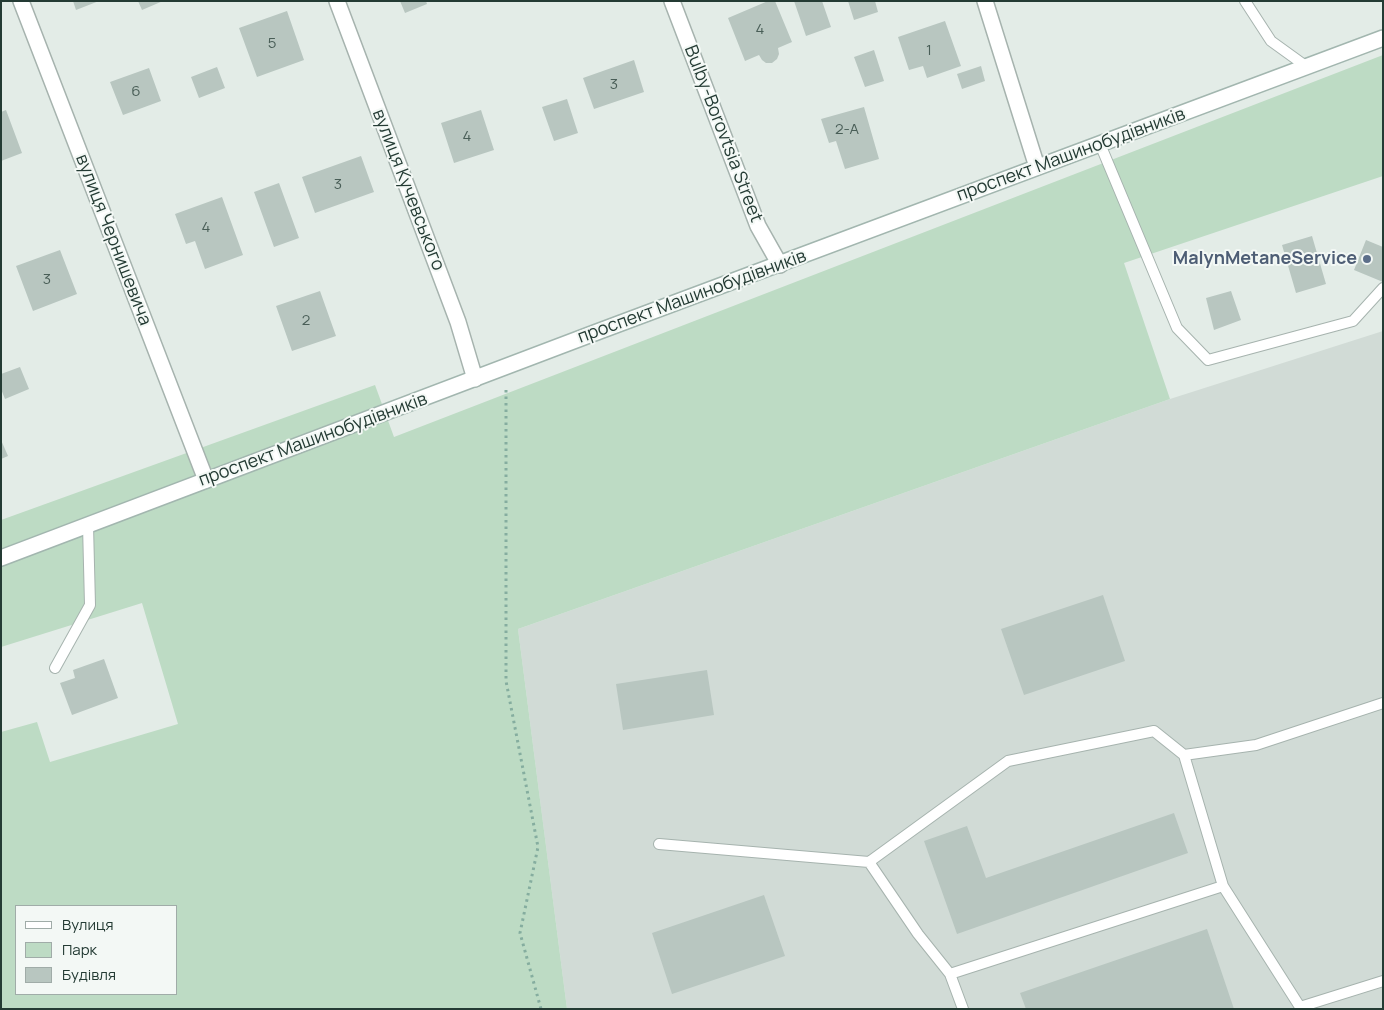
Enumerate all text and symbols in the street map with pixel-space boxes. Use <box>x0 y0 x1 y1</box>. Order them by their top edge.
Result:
house number: 4 <box>756 21 764 39</box>
house number: 5 <box>268 35 276 53</box>
street label: Bulby-Borovtsia Street <box>679 42 767 226</box>
house number: 1 <box>926 42 932 60</box>
house number: 3 <box>610 76 618 94</box>
house number: 6 <box>131 83 141 101</box>
street label: проспект Машинобудівників <box>954 104 1188 206</box>
street label: вулиця Кучевського <box>367 106 449 274</box>
house number: 2-А <box>835 121 859 139</box>
house number: 4 <box>463 128 471 146</box>
street label: вулиця Чернишевича <box>70 151 156 329</box>
house number: 3 <box>334 176 342 194</box>
house number: 4 <box>202 219 210 237</box>
street label: проспект Машинобудівників <box>575 246 809 348</box>
place label: MalynMetaneService <box>1173 248 1357 270</box>
marker: MalynMetaneService <box>1361 253 1373 265</box>
house number: 3 <box>43 271 51 289</box>
house number: 2 <box>302 312 310 330</box>
street label: проспект Машинобудівників <box>196 389 430 491</box>
legend <box>15 905 178 995</box>
text: Вулиця <box>62 914 114 935</box>
text: Парк <box>62 939 97 960</box>
text: Будівля <box>62 964 116 985</box>

